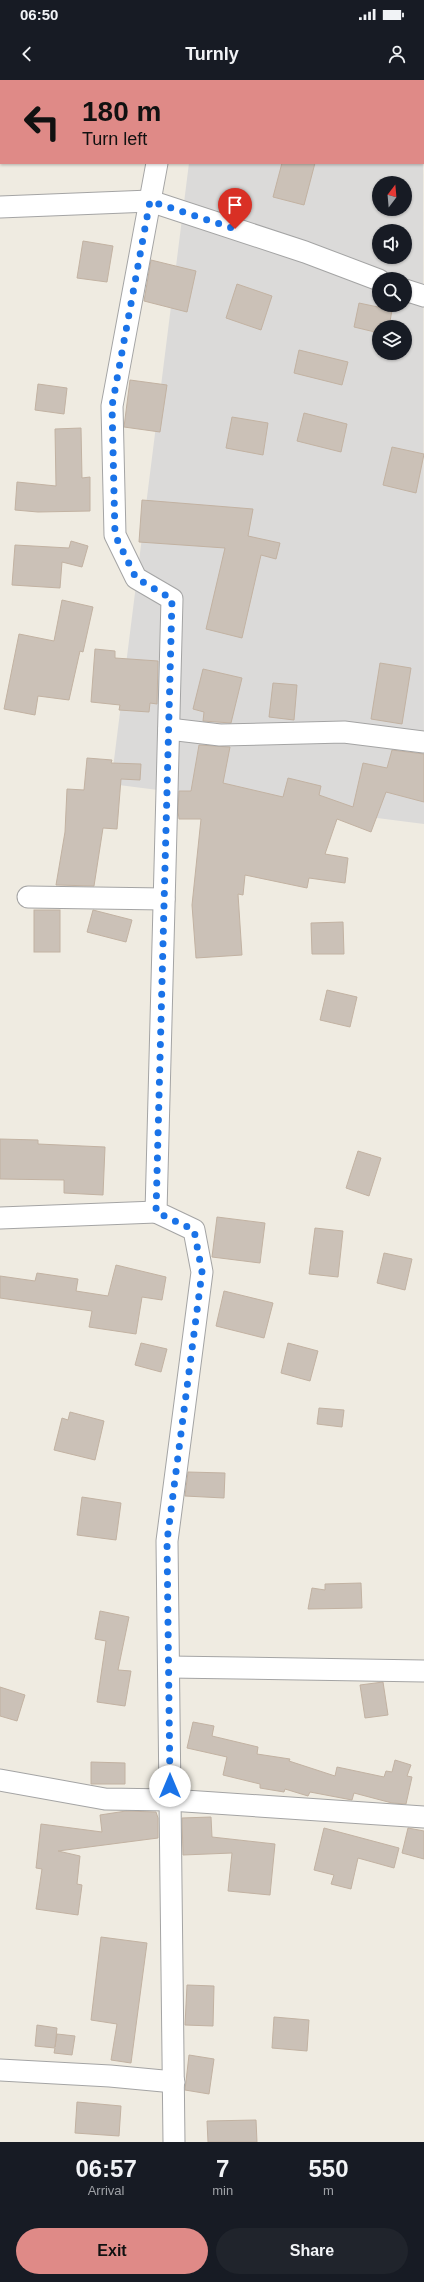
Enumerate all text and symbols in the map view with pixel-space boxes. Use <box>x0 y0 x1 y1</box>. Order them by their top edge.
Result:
text: 06:50 <box>20 6 58 23</box>
icon: back <box>16 43 38 65</box>
icon: person <box>386 43 408 65</box>
text: Turnly <box>185 44 239 64</box>
icon: left <box>16 96 68 148</box>
text: 180 m <box>82 96 161 127</box>
text: Turn left <box>82 129 147 149</box>
north arrow <box>372 176 412 216</box>
map controls <box>372 176 412 360</box>
pin <box>218 188 252 229</box>
icon: arrive <box>224 194 246 216</box>
button: sound <box>372 224 412 264</box>
button: search <box>372 272 412 312</box>
button: layers <box>372 320 412 360</box>
position arrow <box>149 1765 191 1807</box>
text: 06:57 <box>75 2155 137 2182</box>
text: 7 <box>216 2155 229 2182</box>
text: 550 <box>309 2155 349 2182</box>
text: Arrival <box>88 2183 125 2198</box>
text: min <box>212 2183 233 2198</box>
text: m <box>323 2183 334 2198</box>
button: Exit <box>16 2228 208 2274</box>
button: Share <box>216 2228 408 2274</box>

